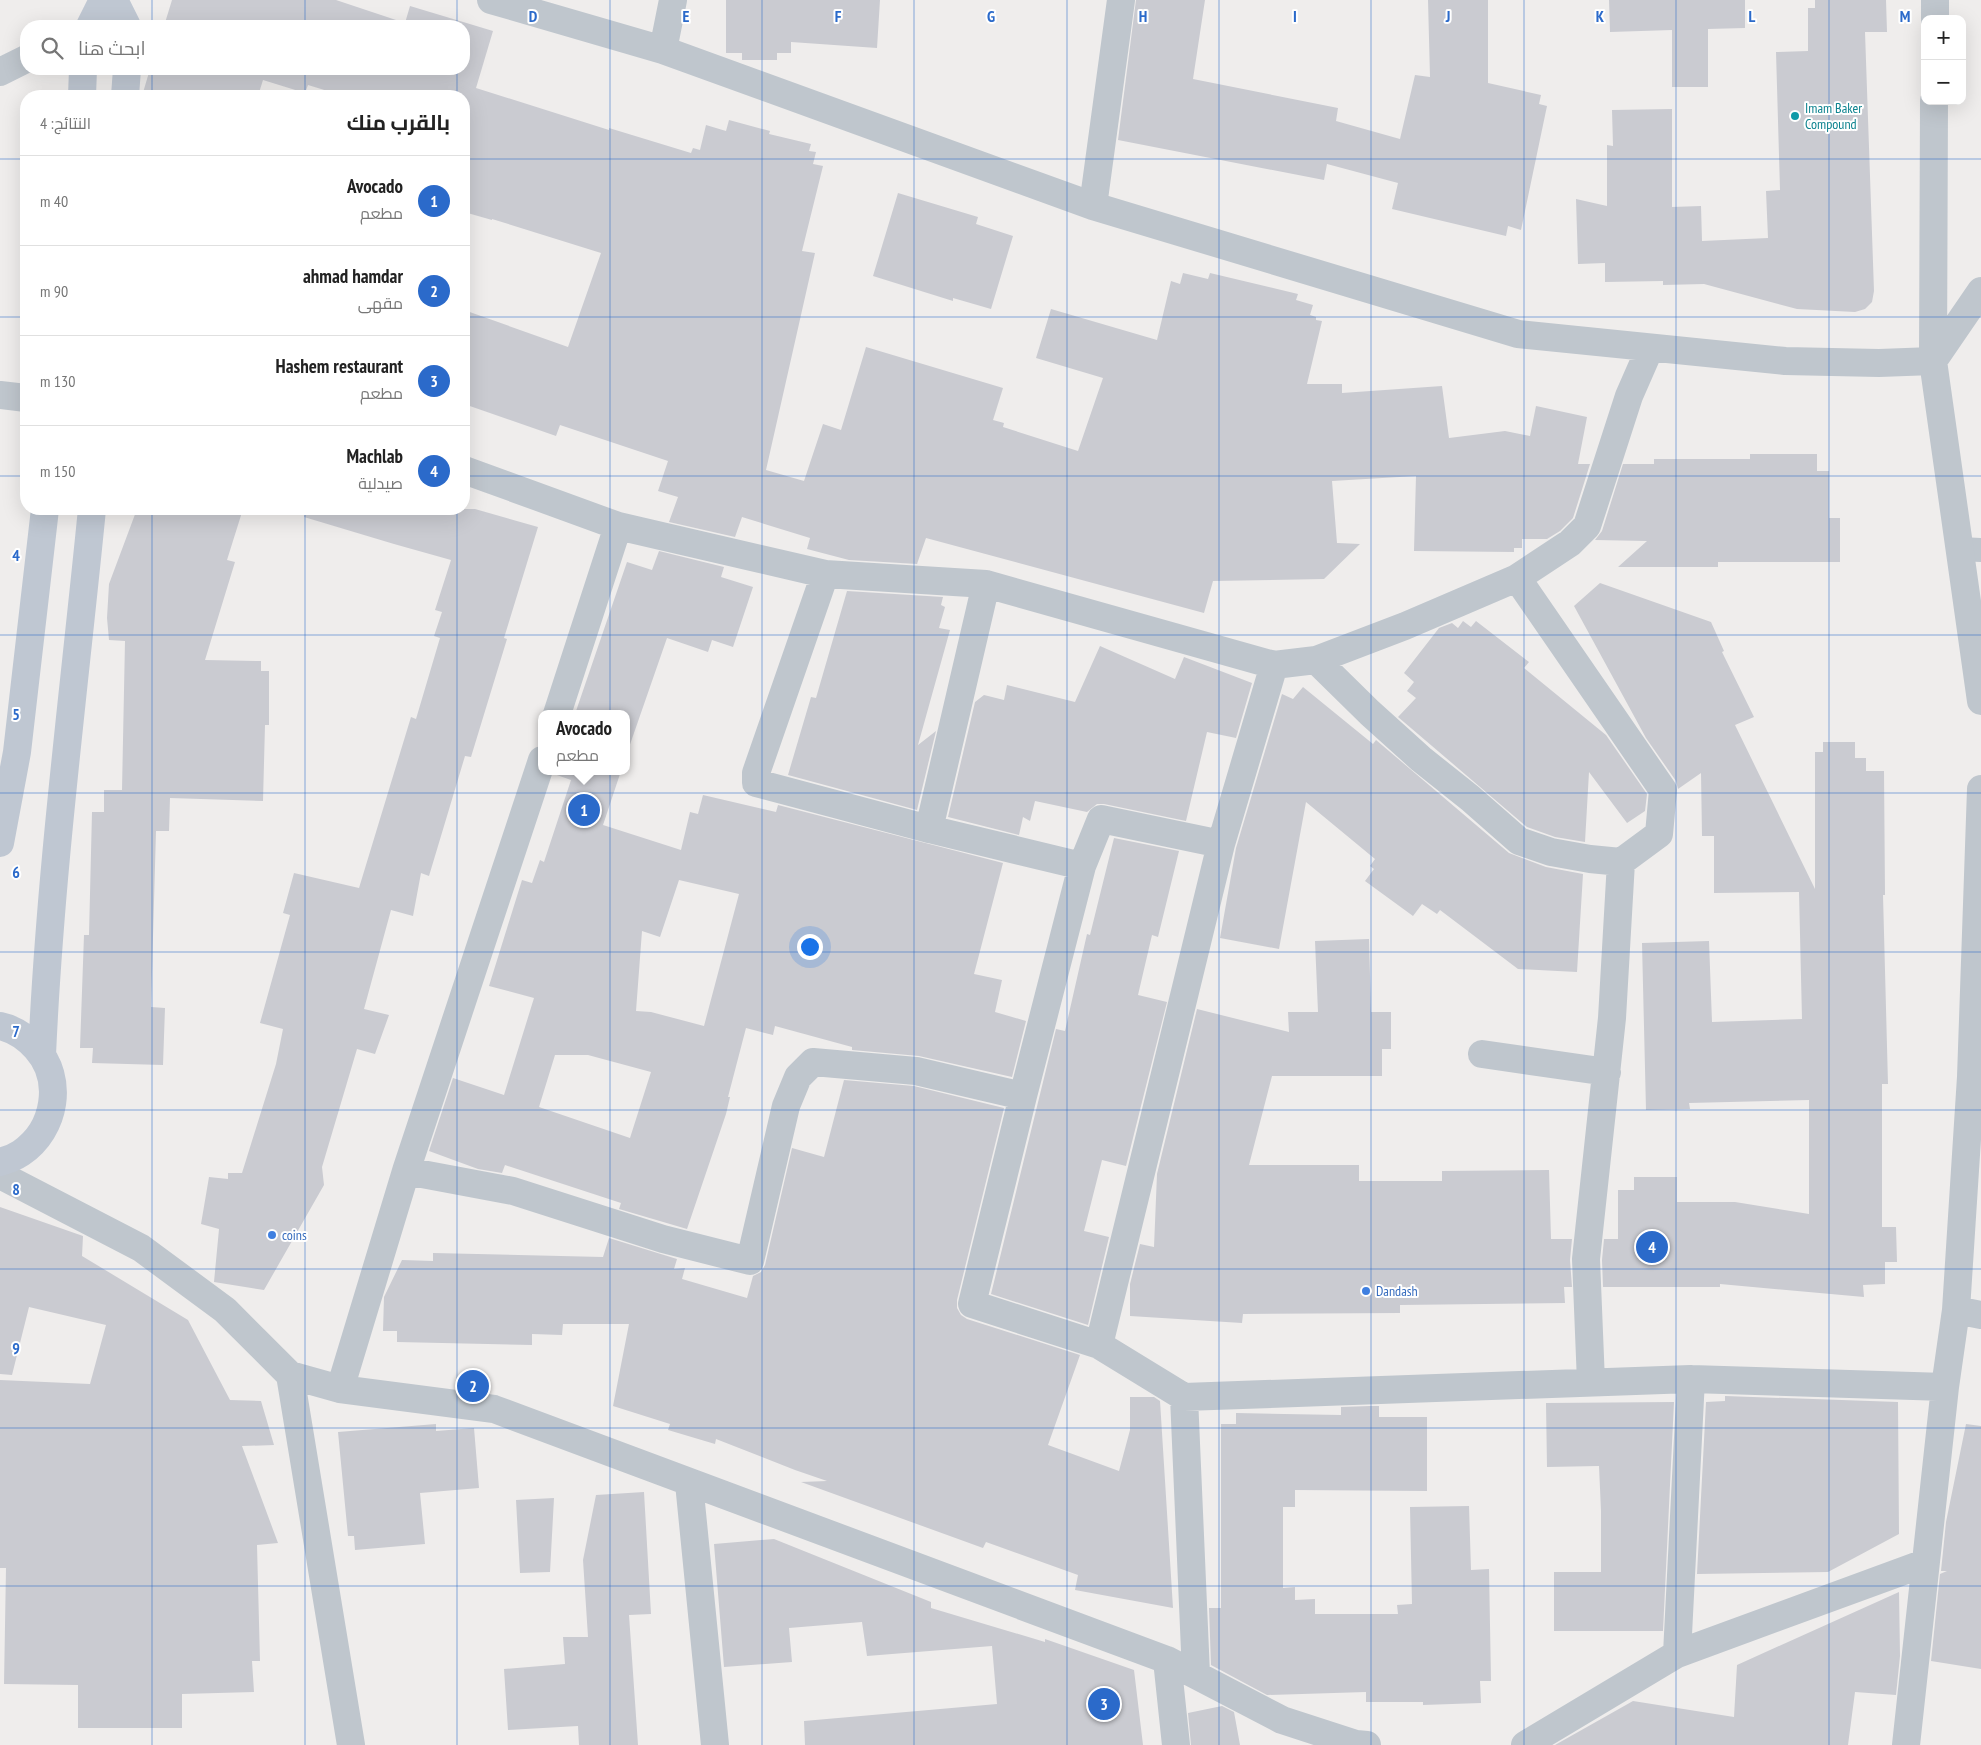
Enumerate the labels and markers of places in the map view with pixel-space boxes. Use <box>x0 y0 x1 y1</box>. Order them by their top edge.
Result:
place label: Imam Baker Compound <box>1805 99 1862 133</box>
marker: Imam Baker Compound <box>1789 110 1801 122</box>
pin: 1 <box>568 791 600 829</box>
place label: coins <box>282 1226 307 1244</box>
pin: 4 <box>1636 1228 1668 1266</box>
marker: coins <box>266 1229 278 1241</box>
place label: Dandash <box>1376 1282 1418 1300</box>
marker: Dandash <box>1360 1285 1372 1297</box>
pin: 2 <box>457 1367 489 1405</box>
pin: 3 <box>1088 1685 1120 1723</box>

